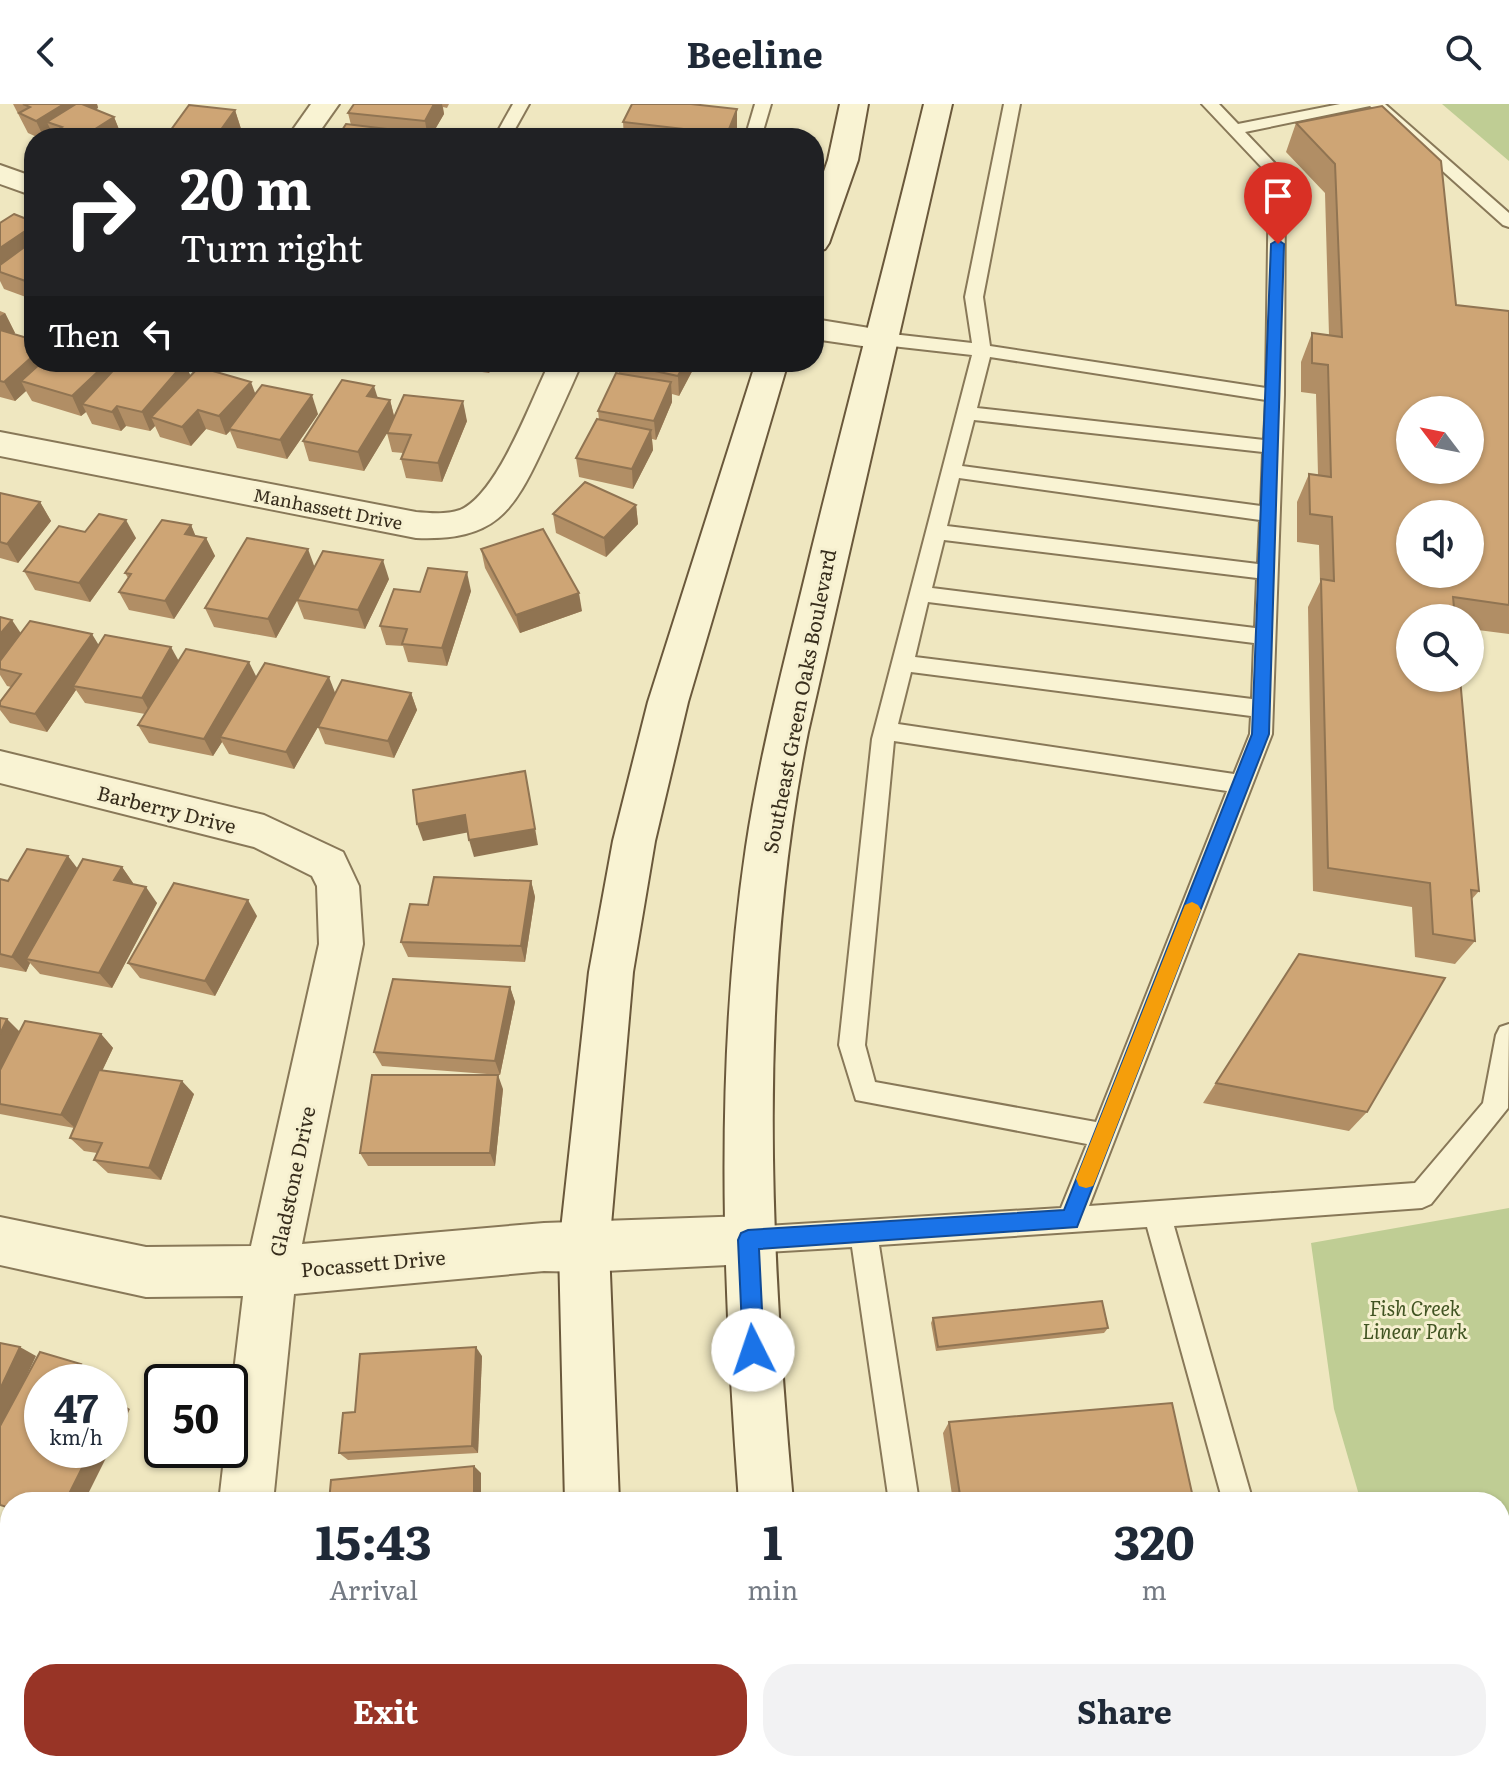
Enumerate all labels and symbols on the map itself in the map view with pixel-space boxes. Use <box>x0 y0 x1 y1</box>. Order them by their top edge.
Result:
pin <box>1244 162 1312 244</box>
north arrow <box>1396 396 1484 484</box>
street label: Manhassett Drive <box>251 480 405 536</box>
street label: Southeast Green Oaks Boulevard <box>754 546 842 856</box>
street label: Barberry Drive <box>94 776 240 840</box>
street label: Gladstone Drive <box>260 1103 322 1259</box>
street label: Pocassett Drive <box>299 1241 447 1283</box>
park label: Fish Creek Linear Park <box>1362 1292 1468 1345</box>
position arrow <box>711 1308 795 1392</box>
speed limit sign: 50 <box>144 1364 248 1468</box>

